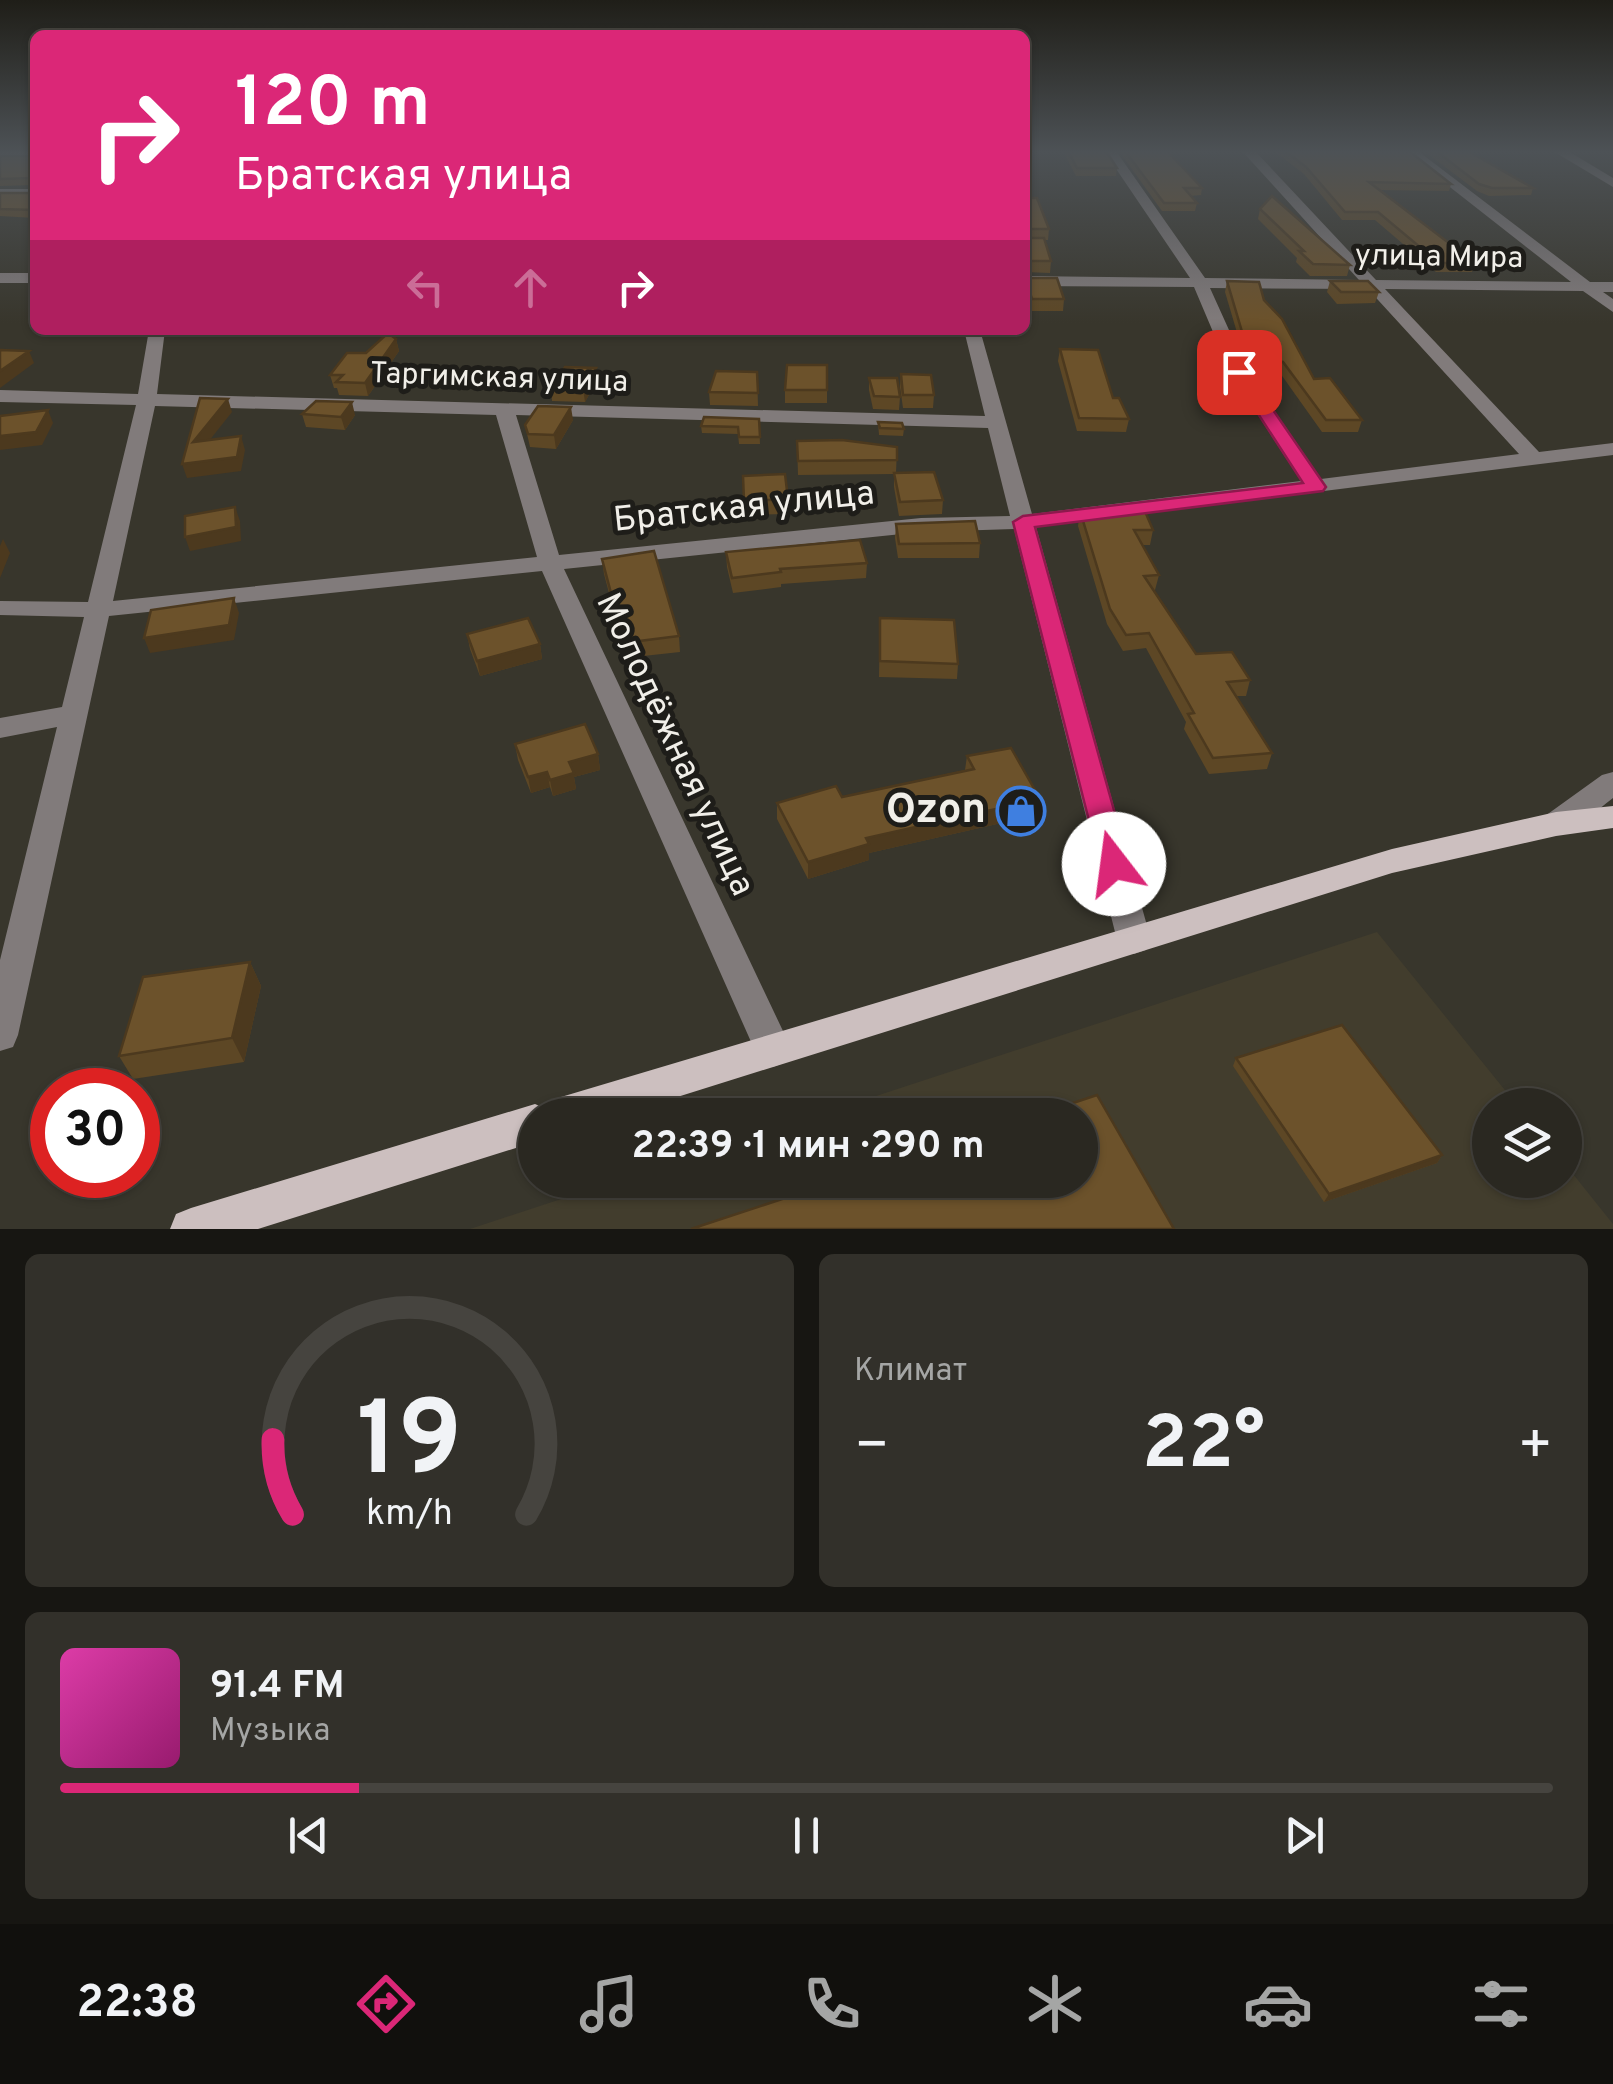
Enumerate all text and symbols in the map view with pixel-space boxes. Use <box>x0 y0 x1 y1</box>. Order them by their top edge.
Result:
text: 120 m <box>235 62 431 151</box>
icon: right <box>70 70 200 200</box>
text: Братская улица <box>235 149 572 206</box>
street label: улица Мира <box>1355 238 1523 278</box>
icon: left <box>398 260 453 315</box>
icon: ahead <box>503 260 558 315</box>
icon: right <box>608 260 663 315</box>
pin <box>1197 330 1282 415</box>
icon: arrive <box>1212 345 1267 400</box>
street label: Таргимская улица <box>369 356 629 402</box>
street label: Братская улица <box>611 472 877 544</box>
street label: Молодёжная улица <box>585 587 763 903</box>
place label: Ozon <box>886 785 986 838</box>
shop icon: Ozon <box>995 785 1047 837</box>
position arrow <box>1062 812 1166 916</box>
speed limit sign: 30 <box>30 1068 160 1198</box>
map controls <box>1472 1088 1582 1198</box>
button: layers <box>1472 1088 1582 1198</box>
text: 22:39 · 1 мин · 290 m <box>631 1123 985 1172</box>
text: Климат <box>854 1352 967 1392</box>
text: 19 <box>357 1380 462 1512</box>
text: 22° <box>1142 1400 1265 1495</box>
text: − <box>854 1413 889 1483</box>
text: + <box>1518 1413 1553 1483</box>
text: km/h <box>366 1492 453 1538</box>
text: 91.4 FM <box>210 1663 344 1712</box>
text: Музыка <box>210 1712 330 1752</box>
icon: previous <box>281 1808 336 1863</box>
icon: pause <box>779 1808 834 1863</box>
icon: next <box>1277 1808 1332 1863</box>
icon: directions <box>351 1969 421 2039</box>
icon: music <box>574 1969 644 2039</box>
icon: phone <box>797 1969 867 2039</box>
icon: climate <box>1020 1969 1090 2039</box>
icon: car <box>1243 1969 1313 2039</box>
icon: filters <box>1466 1969 1536 2039</box>
text: 22:38 <box>77 1976 198 2033</box>

